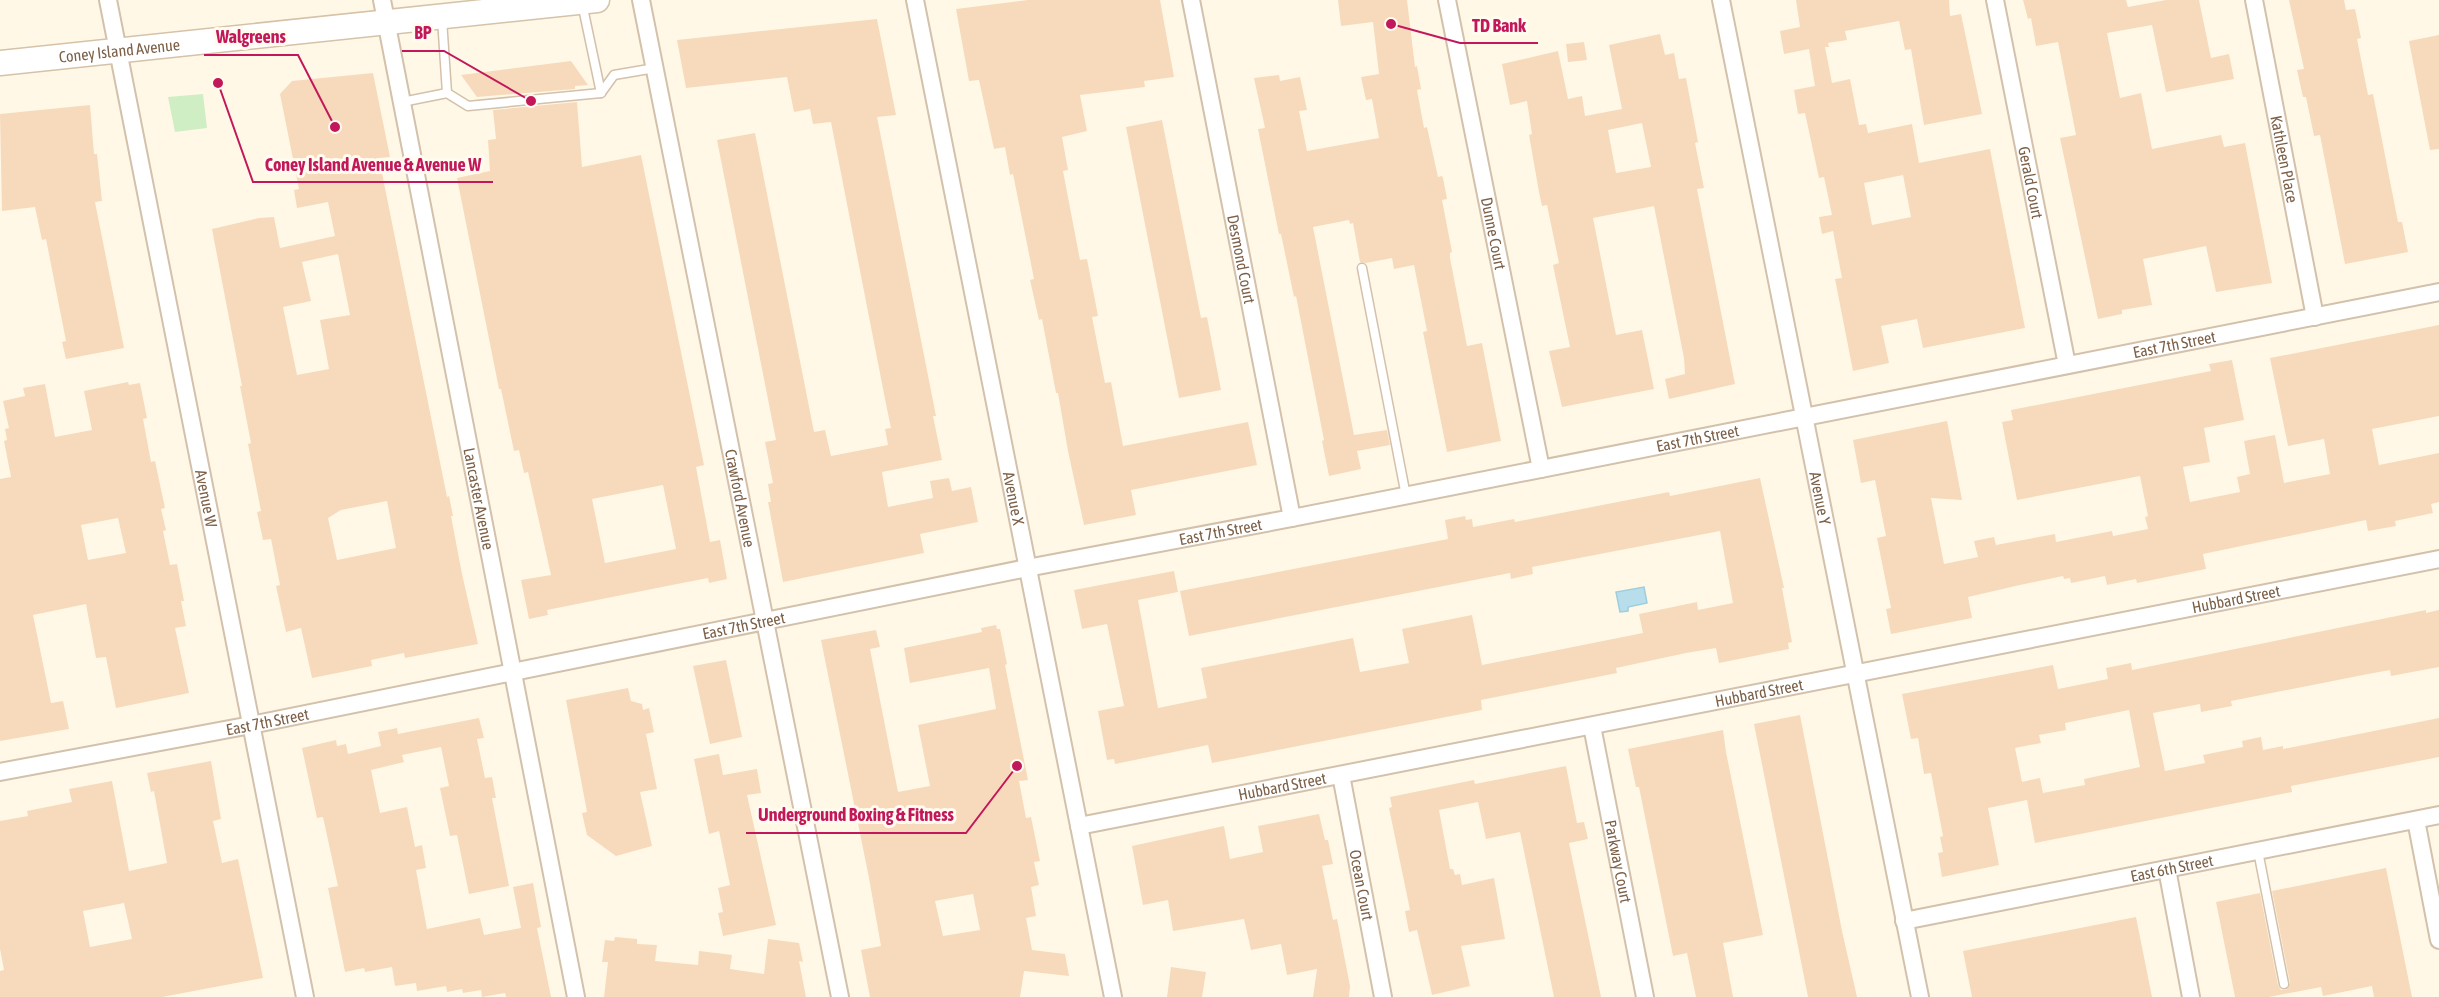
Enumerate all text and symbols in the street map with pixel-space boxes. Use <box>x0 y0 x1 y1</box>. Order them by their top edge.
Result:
callout: TD Bank <box>1460 7 1538 43</box>
callout: BP <box>402 15 444 51</box>
text: TD Bank <box>1472 15 1527 36</box>
callout: Walgreens <box>204 19 298 55</box>
text: BP <box>414 22 432 43</box>
text: Walgreens <box>215 26 287 47</box>
street label: Coney Island Avenue <box>58 35 181 66</box>
street label: Kathleen Place <box>2267 114 2302 204</box>
street label: Gerald Court <box>2015 145 2047 220</box>
callout: Coney Island Avenue & Avenue W <box>253 146 493 182</box>
text: Coney Island Avenue & Avenue W <box>265 154 482 175</box>
street label: Dunne Court <box>1478 196 1510 271</box>
street label: Desmond Court <box>1224 213 1259 305</box>
street label: East 7th Street <box>2131 327 2218 361</box>
street label: East 7th Street <box>1654 421 1741 455</box>
street label: Lancaster Avenue <box>460 446 498 551</box>
street label: Crawford Avenue <box>722 448 759 549</box>
street label: Avenue W <box>192 468 221 529</box>
street label: Avenue X <box>1000 470 1028 527</box>
street label: Avenue Y <box>1806 470 1835 527</box>
street label: East 7th Street <box>1178 515 1264 548</box>
street label: Hubbard Street <box>2190 581 2282 616</box>
street label: East 7th Street <box>701 608 787 642</box>
street label: Hubbard Street <box>1713 675 1805 710</box>
street label: East 7th Street <box>224 704 311 739</box>
street label: Hubbard Street <box>1237 769 1328 804</box>
callout: Underground Boxing & Fitness <box>746 797 966 833</box>
text: Underground Boxing & Fitness <box>758 804 955 825</box>
street label: Parkway Court <box>1602 818 1635 905</box>
street label: Ocean Court <box>1346 848 1377 922</box>
street label: East 6th Street <box>2129 851 2215 885</box>

